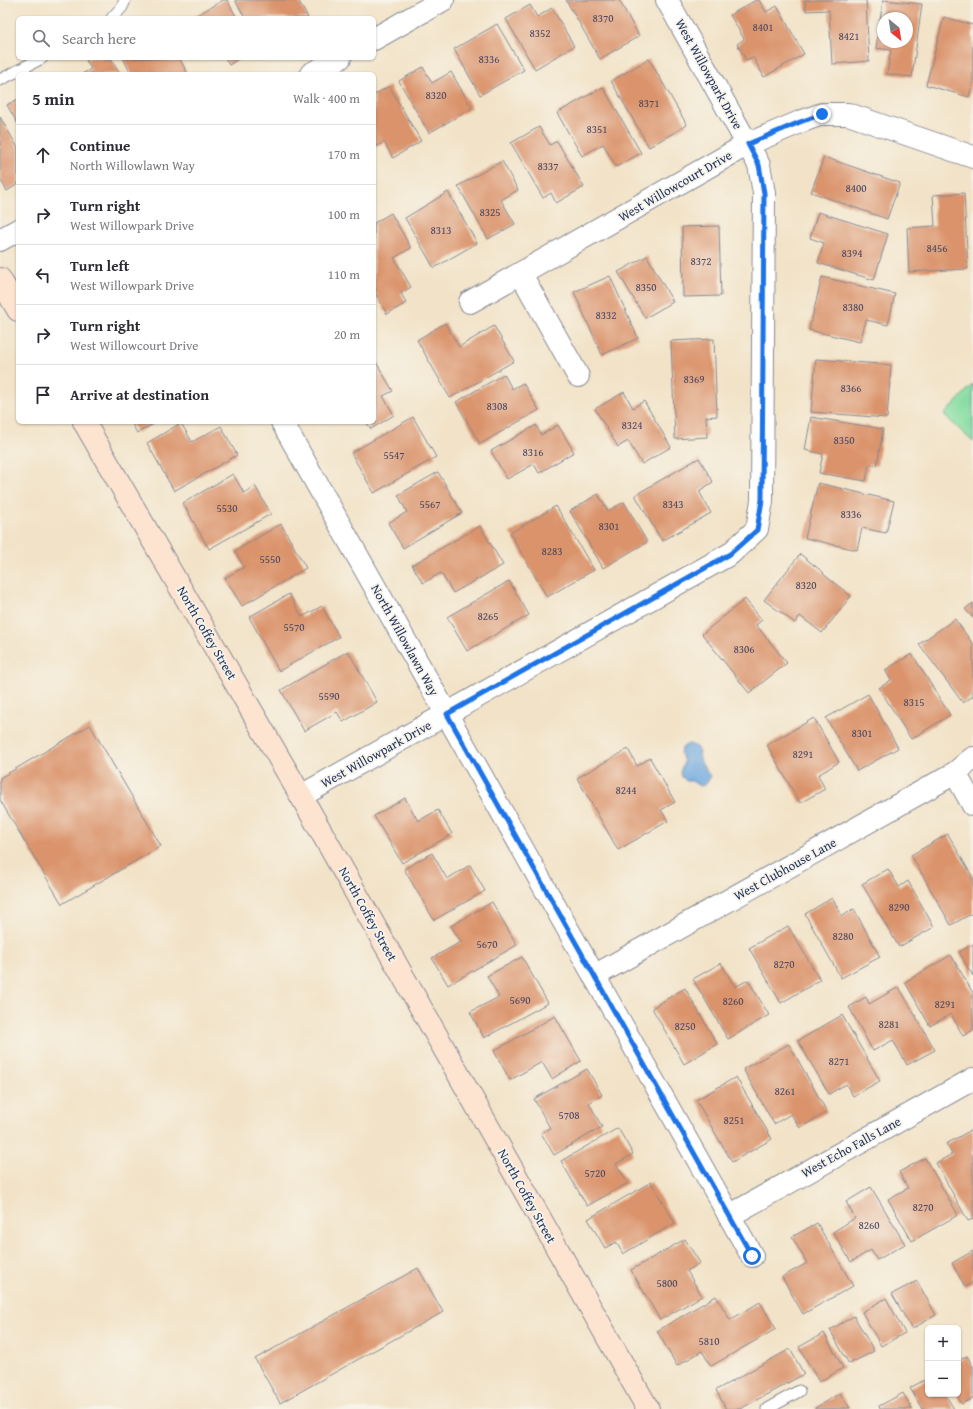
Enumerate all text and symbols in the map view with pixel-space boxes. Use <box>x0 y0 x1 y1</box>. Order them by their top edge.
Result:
house number: 8370 <box>592 10 614 26</box>
north arrow <box>877 12 913 48</box>
street label: West Willowpark Drive <box>671 15 747 133</box>
search box <box>16 16 376 60</box>
house number: 8401 <box>752 19 774 35</box>
house number: 8352 <box>529 25 551 41</box>
icon: search <box>30 27 52 49</box>
text: Search here <box>62 28 136 49</box>
house number: 8421 <box>838 28 860 44</box>
house number: 8336 <box>478 51 500 67</box>
text: 5 min <box>32 86 74 111</box>
house number: 8320 <box>425 87 447 103</box>
text: Walk · 400 m <box>293 89 360 108</box>
house number: 8371 <box>638 95 660 111</box>
route end <box>813 105 831 123</box>
house number: 8351 <box>586 121 608 137</box>
text: Continue <box>70 135 131 156</box>
icon: ahead <box>32 144 54 166</box>
text: 170 m <box>328 145 360 164</box>
street label: West Willowcourt Drive <box>615 146 735 226</box>
text: North Willowlawn Way <box>70 156 195 175</box>
house number: 8337 <box>537 158 559 174</box>
house number: 8400 <box>845 180 867 196</box>
text: Turn right <box>70 195 141 216</box>
icon: right <box>32 204 54 226</box>
house number: 8325 <box>479 204 501 220</box>
text: 100 m <box>328 205 360 224</box>
text: West Willowpark Drive <box>70 216 194 235</box>
house number: 8313 <box>430 222 452 238</box>
house number: 8456 <box>926 240 948 256</box>
house number: 8394 <box>841 245 863 261</box>
house number: 8372 <box>690 253 712 269</box>
text: Turn left <box>70 255 129 276</box>
icon: left <box>32 264 54 286</box>
text: 110 m <box>328 265 360 284</box>
text: West Willowpark Drive <box>70 276 194 295</box>
house number: 8350 <box>635 279 657 295</box>
house number: 8380 <box>842 299 864 315</box>
house number: 8332 <box>595 307 617 323</box>
text: Turn right <box>70 315 141 336</box>
icon: right <box>32 324 54 346</box>
text: 20 m <box>334 325 360 344</box>
text: West Willowcourt Drive <box>70 336 198 355</box>
house number: 8369 <box>683 371 705 387</box>
house number: 8366 <box>840 380 862 396</box>
icon: arrive <box>32 384 54 406</box>
text: Arrive at destination <box>70 384 209 405</box>
house number: 8308 <box>486 398 508 414</box>
house number: 8324 <box>621 417 643 433</box>
house number: 8350 <box>833 432 855 448</box>
house number: 8316 <box>522 444 544 460</box>
house number: 5547 <box>383 447 405 463</box>
house number: 5567 <box>419 496 441 512</box>
house number: 8343 <box>662 496 684 512</box>
house number: 5530 <box>216 500 238 516</box>
house number: 8336 <box>840 506 862 522</box>
house number: 8301 <box>598 518 620 534</box>
house number: 8283 <box>541 543 563 559</box>
house number: 5550 <box>259 551 281 567</box>
house number: 8320 <box>795 577 817 593</box>
street label: North Willowlawn Way <box>366 581 444 700</box>
street label: North Coffey Street <box>172 583 242 684</box>
house number: 8265 <box>477 608 499 624</box>
house number: 5570 <box>283 619 305 635</box>
house number: 8306 <box>733 641 755 657</box>
house number: 5590 <box>318 688 340 704</box>
house number: 8315 <box>903 694 925 710</box>
street label: West Willowpark Drive <box>317 716 435 792</box>
house number: 8301 <box>851 725 873 741</box>
house number: 8291 <box>792 746 814 762</box>
house number: 8244 <box>615 782 637 798</box>
street label: West Clubhouse Lane <box>730 833 840 905</box>
street label: North Coffey Street <box>334 863 402 965</box>
house number: 8290 <box>888 899 910 915</box>
house number: 8280 <box>832 928 854 944</box>
house number: 5670 <box>476 936 498 952</box>
house number: 8270 <box>773 956 795 972</box>
house number: 5690 <box>509 992 531 1008</box>
house number: 8260 <box>722 993 744 1009</box>
house number: 8291 <box>934 996 956 1012</box>
house number: 8281 <box>878 1016 900 1032</box>
house number: 8250 <box>674 1018 696 1034</box>
house number: 8271 <box>828 1053 850 1069</box>
house number: 8261 <box>774 1083 796 1099</box>
house number: 5708 <box>558 1107 580 1123</box>
house number: 8251 <box>723 1112 745 1128</box>
street label: West Echo Falls Lane <box>798 1112 904 1182</box>
street label: North Coffey Street <box>493 1145 561 1247</box>
house number: 5720 <box>584 1165 606 1181</box>
house number: 8270 <box>912 1199 934 1215</box>
house number: 8260 <box>858 1217 880 1233</box>
route start <box>743 1247 761 1265</box>
house number: 5800 <box>656 1275 678 1291</box>
map controls <box>925 1325 961 1397</box>
button: + <box>925 1325 961 1361</box>
house number: 5810 <box>698 1333 720 1349</box>
button: − <box>925 1361 961 1397</box>

